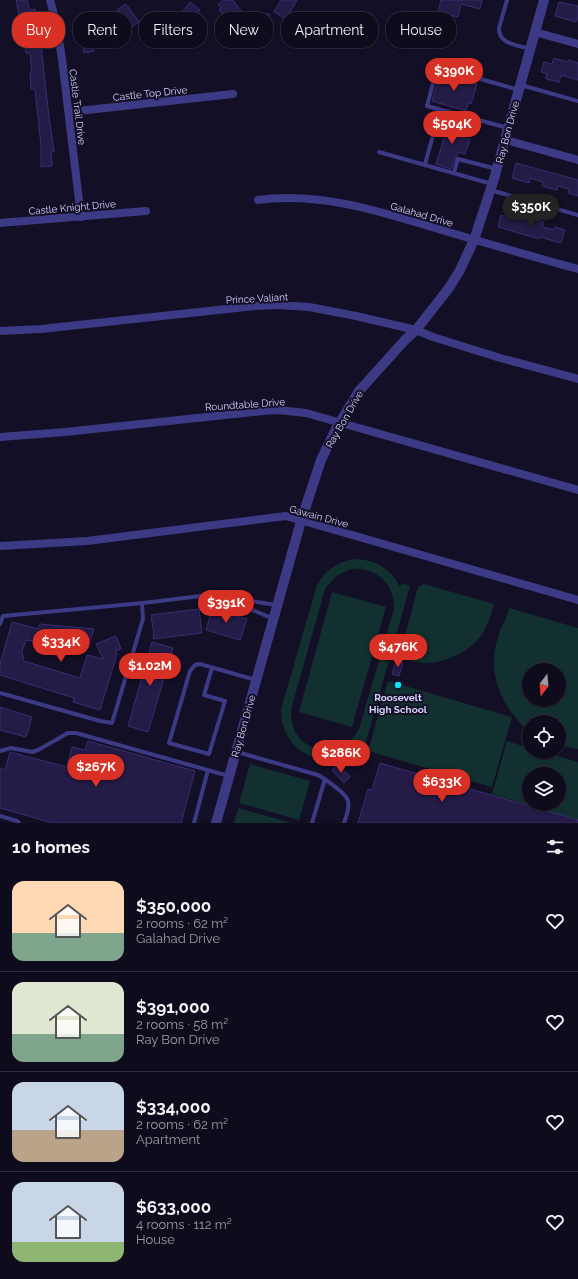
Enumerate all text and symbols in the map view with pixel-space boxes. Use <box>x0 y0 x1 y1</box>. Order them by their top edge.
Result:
chip: Buy <box>12 12 65 48</box>
chip: Rent <box>73 12 131 48</box>
chip: Filters <box>139 12 207 48</box>
chip: New <box>215 12 273 48</box>
chip: Apartment <box>281 12 378 48</box>
chip: House <box>386 12 456 48</box>
pin: $390K <box>426 58 482 92</box>
text: $390K <box>434 63 474 78</box>
street label: Castle Trail Drive <box>67 68 88 146</box>
street label: Castle Top Drive <box>112 84 188 103</box>
street label: Ray Bon Drive <box>494 100 521 165</box>
pin: $504K <box>424 111 480 145</box>
text: $504K <box>432 116 472 131</box>
pin: $350K <box>503 194 559 228</box>
street label: Castle Knight Drive <box>28 198 116 217</box>
text: $350K <box>511 199 551 214</box>
street label: Galahad Drive <box>389 200 455 229</box>
street label: Prince Valiant <box>226 291 289 306</box>
street label: Ray Bon Drive <box>324 389 365 450</box>
street label: Roundtable Drive <box>205 396 286 413</box>
street label: Gawain Drive <box>288 503 350 530</box>
pin: $391K <box>198 590 254 624</box>
text: $391K <box>207 595 245 610</box>
pin: $334K <box>33 629 89 663</box>
text: $334K <box>42 634 80 649</box>
pin: $476K <box>370 634 426 668</box>
text: $476K <box>378 639 418 654</box>
pin: $1.02M <box>117 653 183 687</box>
text: $1.02M <box>128 658 172 673</box>
north arrow <box>522 663 566 707</box>
map controls <box>522 663 566 811</box>
marker: Roosevelt High School <box>393 680 403 690</box>
place label: Roosevelt High School <box>369 692 428 715</box>
street label: Ray Bon Drive <box>229 694 258 759</box>
button: locate <box>522 715 566 759</box>
pin: $286K <box>313 740 369 774</box>
text: $286K <box>321 745 361 760</box>
pin: $267K <box>68 754 124 788</box>
text: $267K <box>76 759 116 774</box>
button: layers <box>522 767 566 811</box>
pin: $633K <box>414 769 470 803</box>
text: $633K <box>422 774 462 789</box>
icon: filters <box>544 836 566 858</box>
text: 10 homes <box>12 837 90 857</box>
text: $350,000 <box>136 896 211 916</box>
icon: home <box>44 897 92 945</box>
icon: heart <box>544 910 566 932</box>
text: 2 rooms · 62 m² <box>136 916 228 931</box>
text: Galahad Drive <box>136 931 220 946</box>
text: $391,000 <box>136 997 210 1017</box>
icon: home <box>44 998 92 1046</box>
icon: heart <box>544 1011 566 1033</box>
text: 2 rooms · 58 m² <box>136 1017 228 1032</box>
text: Ray Bon Drive <box>136 1032 220 1047</box>
text: $334,000 <box>136 1097 211 1117</box>
icon: home <box>44 1098 92 1146</box>
icon: heart <box>544 1111 566 1133</box>
text: 2 rooms · 62 m² <box>136 1117 228 1132</box>
text: Apartment <box>136 1132 200 1147</box>
text: $633,000 <box>136 1197 211 1217</box>
icon: home <box>44 1198 92 1246</box>
icon: heart <box>544 1211 566 1233</box>
text: 4 rooms · 112 m² <box>136 1217 232 1232</box>
text: House <box>136 1232 175 1247</box>

